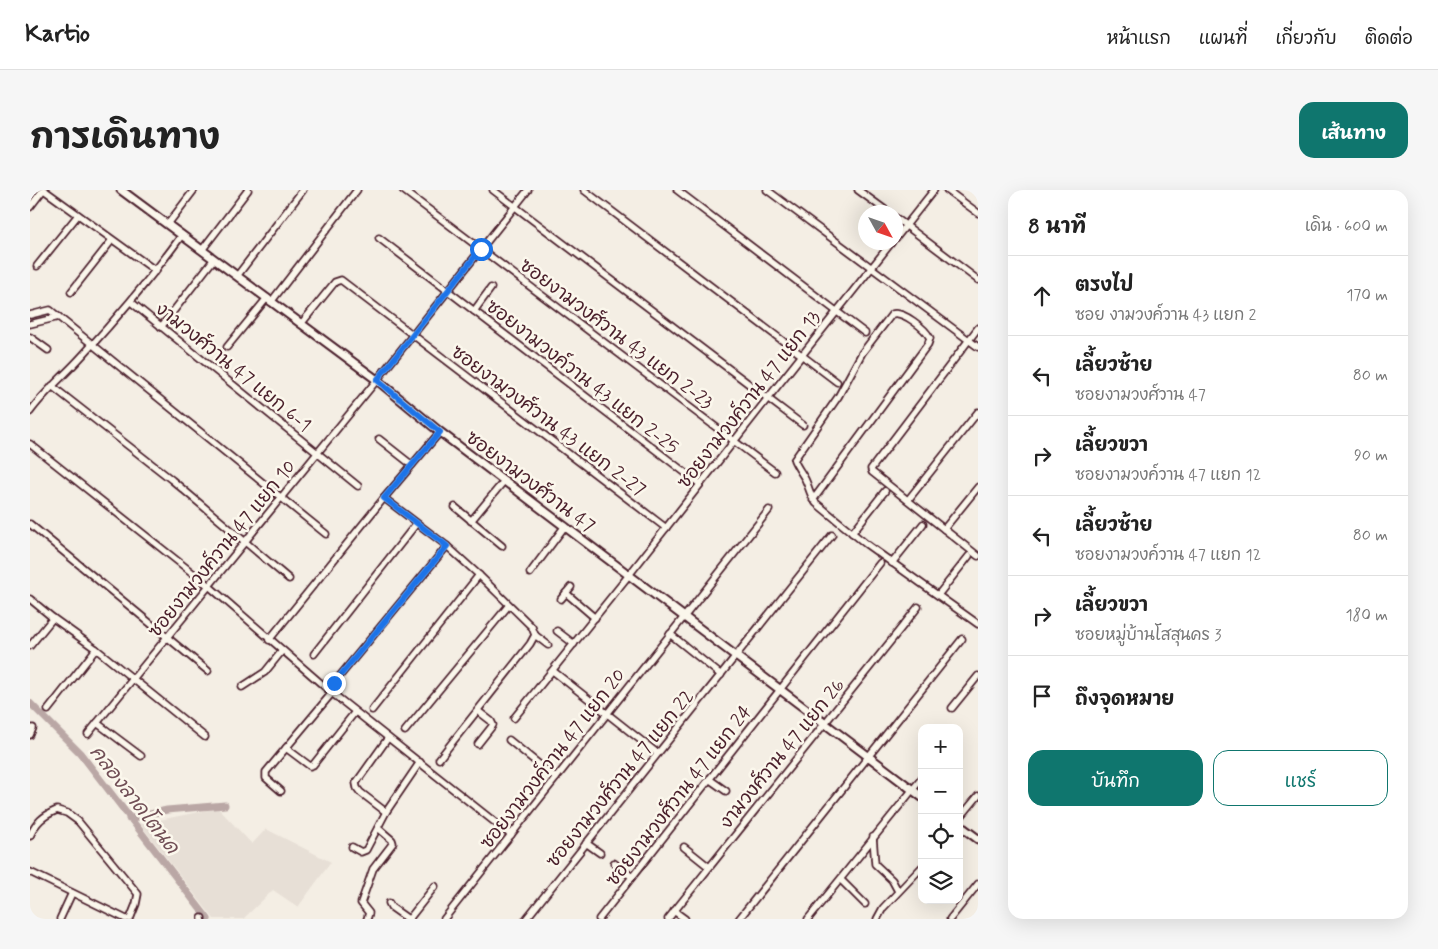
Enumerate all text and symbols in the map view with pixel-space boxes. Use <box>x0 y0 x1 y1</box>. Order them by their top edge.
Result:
text: Kartio <box>25 19 90 50</box>
text: หน้าแรก <box>1107 27 1171 51</box>
text: แผนที่ <box>1199 27 1247 51</box>
text: เกี่ยวกับ <box>1275 27 1337 51</box>
text: ติดต่อ <box>1365 27 1413 51</box>
button: เส้นทาง <box>1299 102 1408 158</box>
text: การเดินทาง <box>30 115 220 161</box>
north arrow <box>858 205 903 250</box>
text: 8 นาที <box>1028 213 1086 241</box>
text: เดิน · 600 m <box>1305 216 1388 237</box>
route start <box>470 238 493 261</box>
street label: ซอยงามวงศ์วาน 43 แยก 2-23 <box>514 252 719 415</box>
text: ตรงไป <box>1075 273 1133 298</box>
icon: ahead <box>1028 282 1056 310</box>
text: 170 m <box>1346 285 1388 306</box>
street label: ซอยงามวงค์วาน 43 แยก 2-25 <box>481 293 684 460</box>
street label: งามวงศ์วาน 47 แยก 6-1 <box>150 296 317 438</box>
street label: ซอยงามวงค์วาน 47 แยก 13 <box>671 305 826 494</box>
text: ซอย งามวงค์วาน 43 แยก 2 <box>1075 305 1256 326</box>
street label: ซอยงามวงศ์วาน 43 แยก 2-27 <box>446 339 651 503</box>
text: เลี้ยวซ้าย <box>1075 353 1152 378</box>
icon: left <box>1028 362 1056 390</box>
text: 80 m <box>1353 365 1388 386</box>
text: ซอยงามวงศ์วาน 47 <box>1075 385 1206 406</box>
street label: ซอยงามวงศ์วาน 47 <box>461 425 600 539</box>
text: เลี้ยวขวา <box>1075 433 1148 458</box>
icon: right <box>1028 442 1056 470</box>
text: 90 m <box>1354 445 1388 466</box>
street label: ซอยงามวงค์วาน 47 แยก 10 <box>142 454 302 643</box>
text: ซอยงามวงค์วาน 47 แยก 12 <box>1075 465 1261 486</box>
text: เลี้ยวซ้าย <box>1075 513 1152 538</box>
icon: left <box>1028 522 1056 550</box>
text: 80 m <box>1353 525 1388 546</box>
text: ซอยงามวงค์วาน 47 แยก 12 <box>1075 545 1261 566</box>
text: เลี้ยวขวา <box>1075 593 1148 618</box>
icon: right <box>1028 602 1056 630</box>
text: 180 m <box>1345 605 1388 626</box>
text: ซอยหมู่บ้านโสสุนคร 3 <box>1075 625 1221 646</box>
street label: ซอยงามวงค์วาน 47 แยก 20 <box>474 663 632 854</box>
route end <box>323 672 346 695</box>
street label: งามวงศ์วาน 47 แยก 26 <box>713 673 851 834</box>
icon: arrive <box>1028 682 1056 710</box>
street label: ซอยงามวงศ์วาน 47 แยก 22 <box>540 684 700 873</box>
text: ถึงจุดหมาย <box>1075 687 1174 712</box>
street label: ซอยงามวงศ์วาน 47 แยก 24 <box>600 700 758 892</box>
map controls <box>918 724 963 904</box>
button: + <box>918 724 963 769</box>
water label: คลองลาดโตนด <box>83 739 186 861</box>
button: บันทึก <box>1028 750 1203 806</box>
button: แชร์ <box>1213 750 1388 806</box>
button: − <box>918 769 963 814</box>
button: locate <box>918 814 963 859</box>
button: layers <box>918 859 963 904</box>

